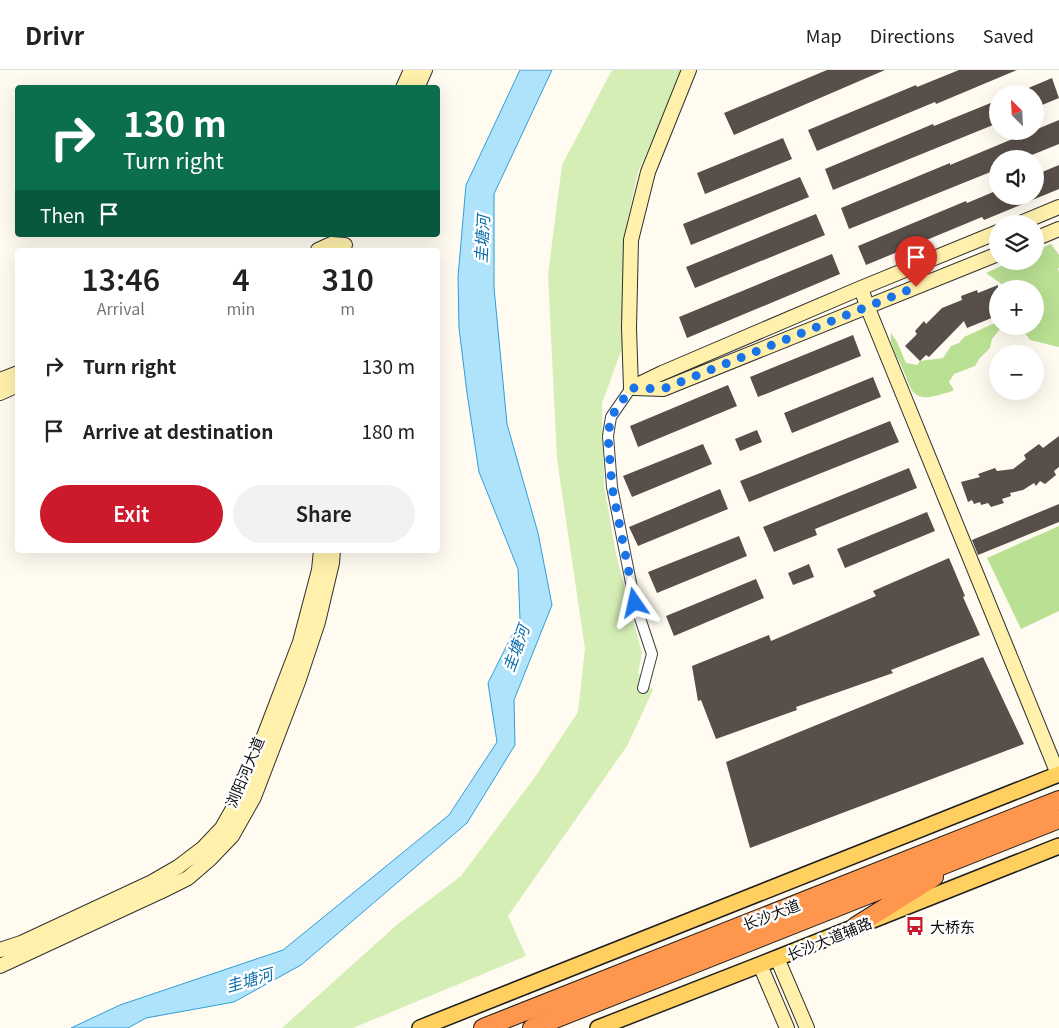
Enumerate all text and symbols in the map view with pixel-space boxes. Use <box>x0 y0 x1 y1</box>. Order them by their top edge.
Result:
text: Drivr <box>25 17 84 52</box>
text: Map <box>806 22 842 48</box>
text: Directions <box>870 22 955 48</box>
text: Saved <box>983 22 1034 48</box>
north arrow <box>989 85 1044 140</box>
map controls <box>989 85 1044 400</box>
text: 130 m <box>123 96 227 147</box>
icon: right <box>40 105 105 170</box>
text: Turn right <box>123 143 224 175</box>
button: sound <box>989 150 1044 205</box>
icon: arrive <box>95 200 123 228</box>
text: Then <box>40 201 85 228</box>
water label: 圭塘河 <box>468 211 494 264</box>
button: layers <box>989 215 1044 270</box>
pin <box>895 236 937 287</box>
icon: arrive <box>902 243 930 271</box>
text: 13:46 <box>81 256 160 300</box>
text: 4 <box>232 256 250 300</box>
text: 310 <box>322 256 374 300</box>
button: + <box>989 280 1044 335</box>
text: Arrival <box>97 296 145 320</box>
text: min <box>226 296 255 320</box>
text: m <box>340 296 355 320</box>
button: − <box>989 345 1044 400</box>
icon: right <box>40 352 68 380</box>
text: Turn right <box>83 352 176 379</box>
text: 130 m <box>362 352 415 379</box>
icon: arrive <box>40 417 68 445</box>
text: Arrive at destination <box>83 417 273 444</box>
text: 180 m <box>362 417 415 444</box>
button: Exit <box>40 485 223 543</box>
button: Share <box>233 485 415 543</box>
position arrow <box>608 576 660 628</box>
water label: 圭塘河 <box>496 619 536 675</box>
street label: 浏阳河大道 <box>220 733 268 811</box>
street label: 长沙大道 <box>739 893 803 935</box>
street label: 长沙大道辅路 <box>783 911 875 965</box>
bus stop icon: 大桥东 <box>904 915 926 937</box>
place label: 大桥东 <box>930 916 975 937</box>
water label: 圭塘河 <box>223 960 278 997</box>

